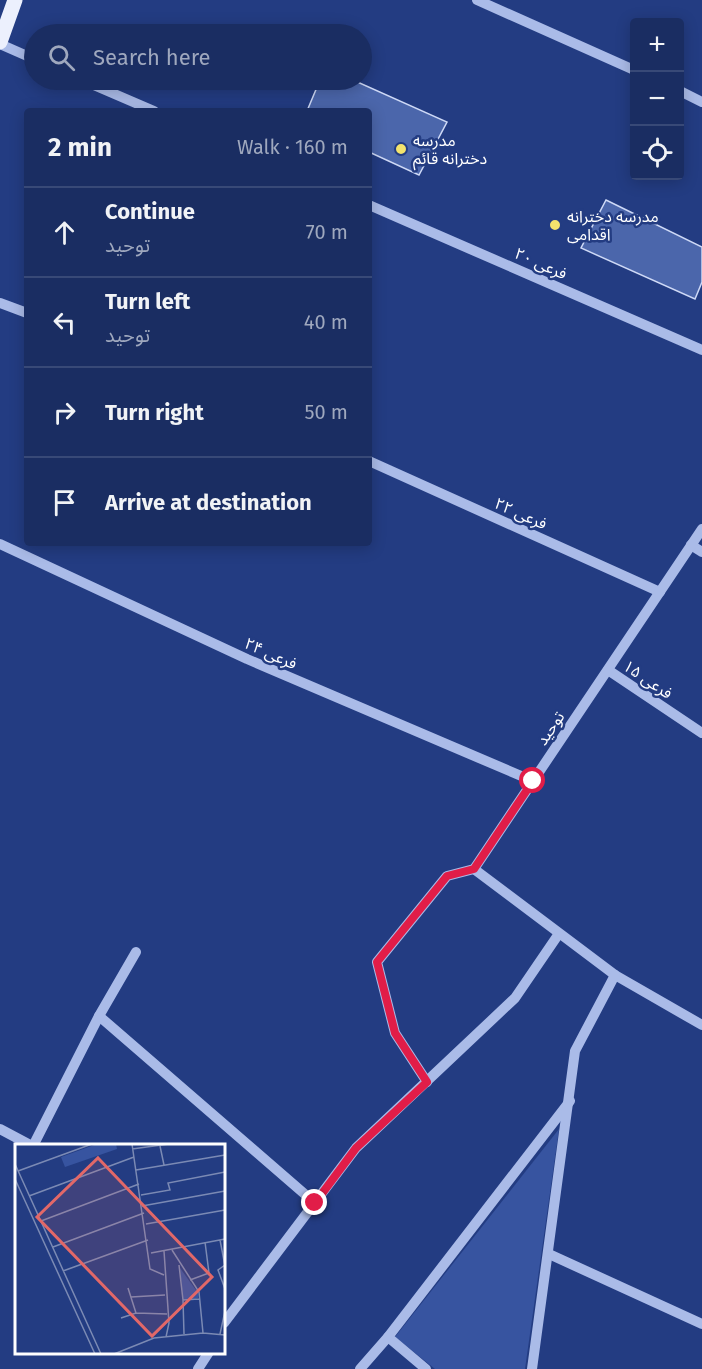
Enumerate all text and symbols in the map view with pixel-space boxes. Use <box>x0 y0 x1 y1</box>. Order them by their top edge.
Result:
map controls <box>630 18 684 180</box>
button: + <box>630 18 684 72</box>
search box <box>24 24 372 90</box>
icon: search <box>45 41 78 74</box>
text: Search here <box>93 44 211 71</box>
button: − <box>630 72 684 126</box>
button: locate <box>630 126 684 180</box>
place label: مدرسه دخترانه قائم <box>413 131 487 171</box>
text: 2 min <box>48 132 112 163</box>
text: Walk · 160 m <box>237 135 348 159</box>
marker: مدرسه دخترانه قائم <box>394 142 408 156</box>
text: Continue <box>105 198 195 225</box>
place label: مدرسه دخترانه اقدامی <box>567 207 659 244</box>
icon: ahead <box>48 216 81 249</box>
marker: مدرسه دخترانه اقدامی <box>548 218 562 232</box>
text: 70 m <box>306 220 348 244</box>
text: توحید <box>105 233 150 257</box>
street label: فرعی ۲۰ <box>512 243 570 283</box>
text: Turn left <box>105 288 190 315</box>
icon: left <box>48 306 81 339</box>
text: 40 m <box>304 310 348 334</box>
text: توحید <box>105 323 150 347</box>
icon: right <box>48 396 81 429</box>
text: Turn right <box>105 399 204 426</box>
text: 50 m <box>304 400 348 424</box>
icon: arrive <box>48 486 81 519</box>
text: Arrive at destination <box>105 489 312 516</box>
street label: فرعی ۲۲ <box>492 493 550 533</box>
street label: فرعی ۲۴ <box>242 633 300 673</box>
street label: فرعی ۱۵ <box>619 656 676 703</box>
street label: توحید <box>532 708 569 749</box>
route start <box>519 767 545 793</box>
inset map <box>15 1144 225 1354</box>
route end <box>301 1189 327 1215</box>

